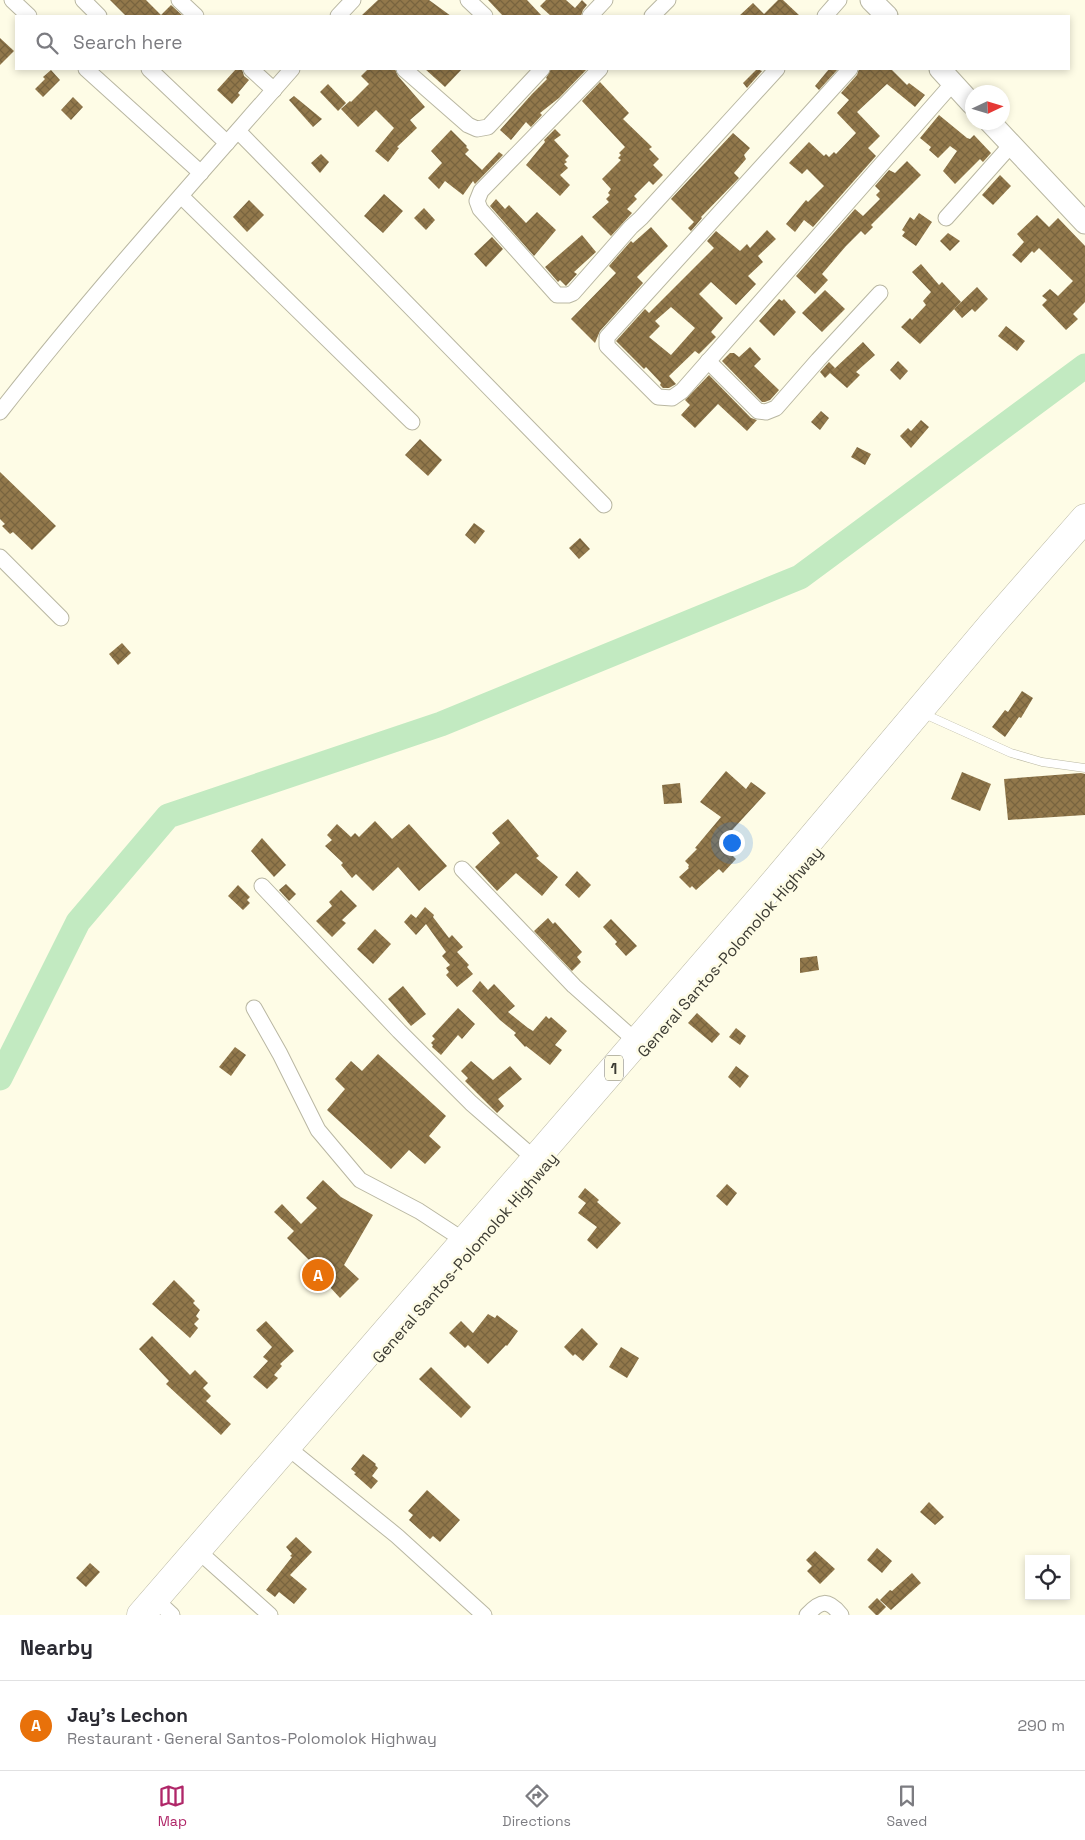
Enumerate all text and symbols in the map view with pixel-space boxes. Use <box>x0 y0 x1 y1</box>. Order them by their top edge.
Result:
search box <box>15 15 1070 70</box>
icon: search <box>33 29 61 57</box>
text: Search here <box>73 30 183 55</box>
north arrow <box>965 85 1010 130</box>
your location <box>719 830 745 856</box>
street label: General Santos-Polomolok Highway <box>633 842 827 1062</box>
road number: 1 <box>605 1056 623 1080</box>
street label: General Santos-Polomolok Highway <box>368 1148 562 1368</box>
pin: A <box>302 1256 334 1294</box>
map controls <box>1025 1555 1070 1600</box>
button: locate <box>1025 1555 1070 1600</box>
text: Nearby <box>20 1634 93 1661</box>
text: Jay's Lechon <box>67 1703 188 1728</box>
text: A <box>31 1715 41 1736</box>
text: 290 m <box>1017 1715 1065 1736</box>
text: Restaurant · General Santos-Polomolok Highway <box>67 1728 437 1749</box>
tab: Map <box>158 1782 187 1830</box>
tab: Directions <box>502 1782 571 1830</box>
tab: Saved <box>886 1782 927 1830</box>

